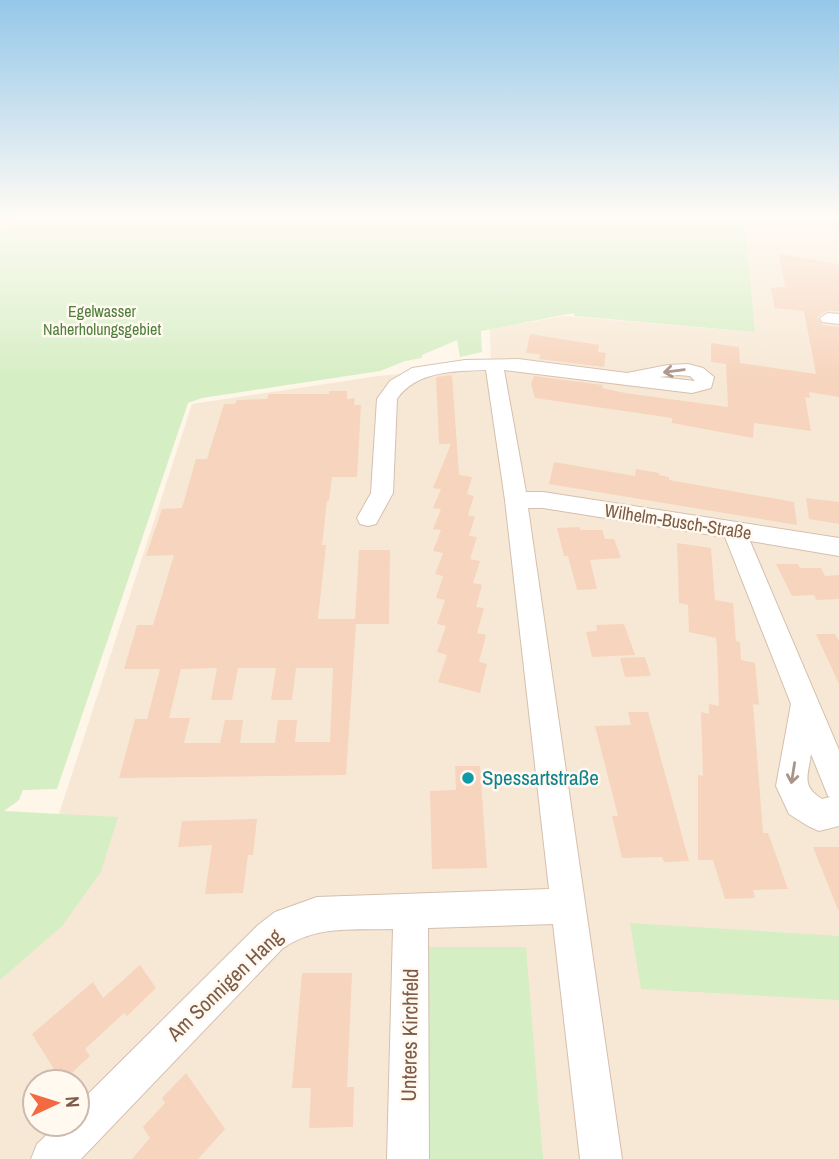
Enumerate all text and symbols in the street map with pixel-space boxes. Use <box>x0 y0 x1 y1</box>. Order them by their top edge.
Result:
park label: Egelwasser Naherholungsgebiet <box>43 300 161 340</box>
one-way arrow <box>663 364 686 377</box>
street label: Wilhelm-Busch-Straße <box>603 498 753 545</box>
one-way arrow <box>786 761 799 784</box>
place label: Spessartstraße <box>482 763 599 792</box>
marker: Spessartstraße <box>460 770 476 786</box>
street label: Am Sonnigen Hang <box>160 922 289 1048</box>
street label: Unteres Kirchfeld <box>394 968 425 1102</box>
north arrow <box>21 1068 91 1138</box>
text: N <box>60 1095 86 1108</box>

